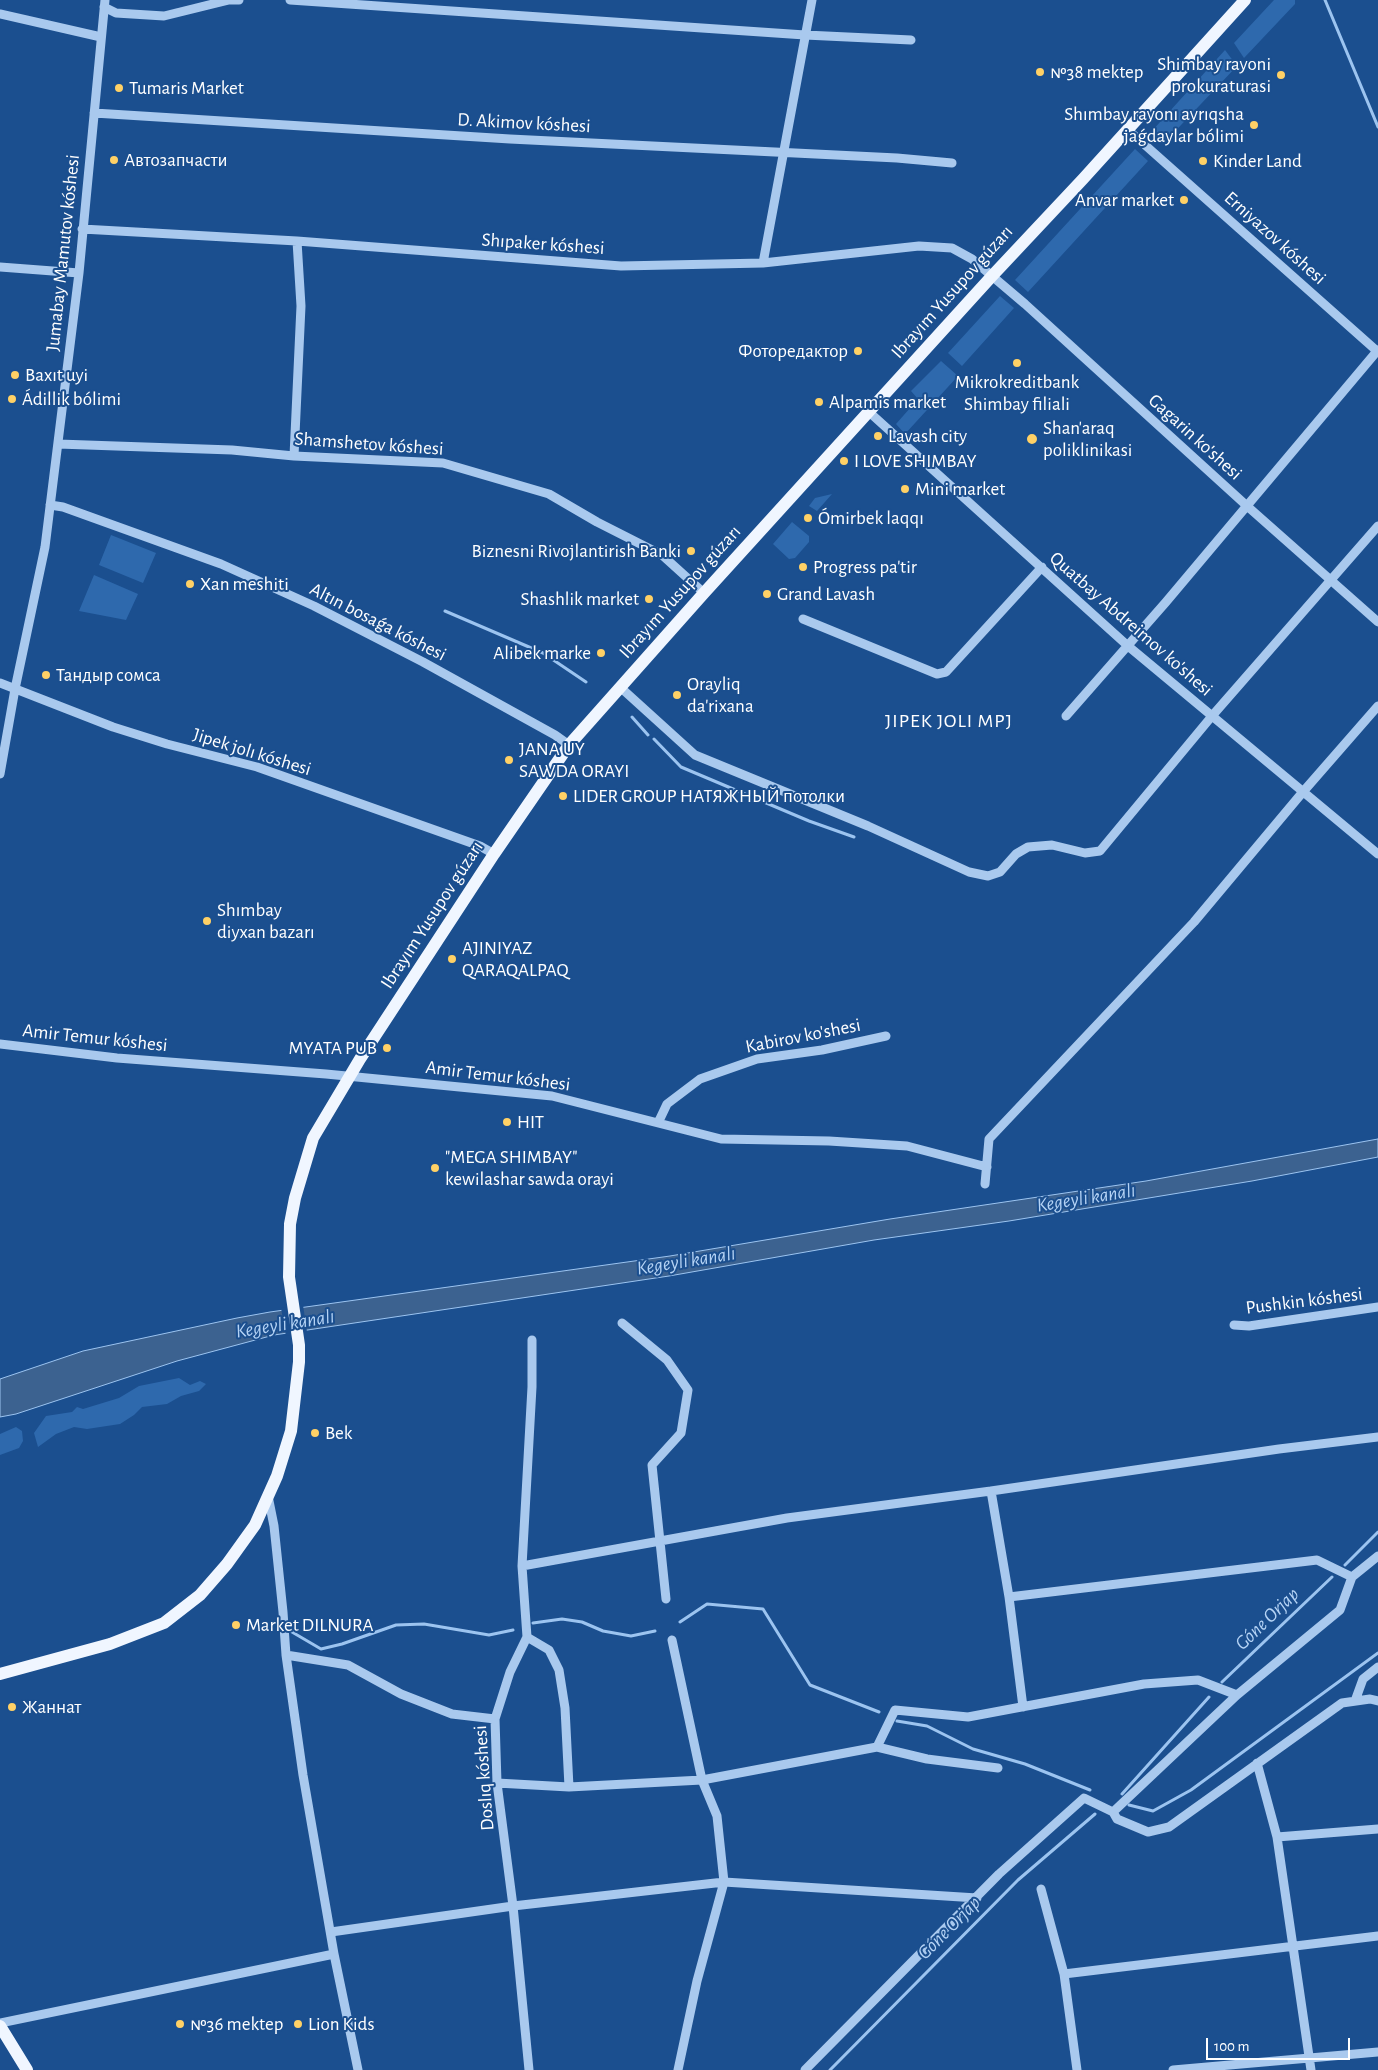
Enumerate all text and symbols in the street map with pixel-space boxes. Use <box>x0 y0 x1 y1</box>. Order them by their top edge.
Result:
place label: Shimbay rayoni prokuraturasi <box>1157 53 1271 97</box>
place label: №38 mektep <box>1050 61 1143 83</box>
marker: №38 mektep <box>1034 66 1046 78</box>
marker: Shimbay rayoni prokuraturasi <box>1275 69 1287 81</box>
place label: Tumaris Market <box>129 77 244 99</box>
marker: Tumaris Market <box>113 82 125 94</box>
place label: Shımbay rayonı ayrıqsha jaǵdaylar bólimi <box>1064 103 1244 147</box>
street label: D. Akimov kóshesi <box>457 108 591 138</box>
marker: Shımbay rayonı ayrıqsha jaǵdaylar bólimi <box>1248 119 1260 131</box>
place label: Автозапчасти <box>124 149 228 171</box>
place label: Kinder Land <box>1213 150 1302 172</box>
street label: Jumabay Mamutov kóshesi <box>41 153 85 353</box>
marker: Автозапчасти <box>108 154 120 166</box>
marker: Kinder Land <box>1197 155 1209 167</box>
street label: Erniyazov kóshesi <box>1219 186 1331 290</box>
place label: Anvar market <box>1075 189 1174 211</box>
marker: Anvar market <box>1178 194 1190 206</box>
street label: Ibrayım Yusupov gúzarı <box>886 221 1018 363</box>
street label: Shıpaker kóshesi <box>481 228 605 260</box>
place label: Фоторедактор <box>738 340 848 362</box>
marker: Фоторедактор <box>852 345 864 357</box>
marker: Mikrokreditbank Shimbay filiali <box>1011 357 1023 369</box>
place label: Baxıt uyi <box>25 364 88 386</box>
marker: Baxıt uyi <box>9 369 21 381</box>
place label: Mikrokreditbank Shimbay filiali <box>955 371 1079 415</box>
place label: Ádillik bólimi <box>22 388 121 410</box>
street label: Gagarin ko'shesi <box>1143 389 1247 485</box>
place label: Alpamis market <box>829 391 946 413</box>
marker: Ádillik bólimi <box>6 393 18 405</box>
marker: Alpamis market <box>813 396 825 408</box>
place label: Shan'araq poliklinikasi <box>1043 417 1132 461</box>
place label: Lavash city <box>888 425 967 447</box>
street label: Shamshetov kóshesi <box>294 427 444 461</box>
marker: Lavash city <box>872 430 884 442</box>
marker: Shan'araq poliklinikasi <box>1025 432 1039 446</box>
place label: I LOVE SHIMBAY <box>854 450 977 472</box>
marker: I LOVE SHIMBAY <box>838 455 850 467</box>
place label: Mini market <box>915 478 1005 500</box>
marker: Mini market <box>899 483 911 495</box>
place label: Ómirbek laqqı <box>818 507 924 529</box>
marker: Ómirbek laqqı <box>802 512 814 524</box>
street label: Ibrayım Yusupov gúzarı <box>614 521 746 663</box>
place label: Biznesni Rivojlantirish Banki <box>472 540 681 562</box>
marker: Biznesni Rivojlantirish Banki <box>685 545 697 557</box>
street label: Quatbay Abdreimov ko'shesi <box>1045 547 1217 701</box>
place label: Progress pa'tir <box>813 556 917 578</box>
marker: Progress pa'tir <box>797 561 809 573</box>
place label: Xan meshiti <box>200 573 289 595</box>
marker: Xan meshiti <box>184 578 196 590</box>
street label: Altın bosaǵa kóshesi <box>306 578 450 666</box>
place label: Grand Lavash <box>777 583 875 605</box>
place label: Shashlik market <box>520 588 639 610</box>
marker: Grand Lavash <box>761 588 773 600</box>
marker: Shashlik market <box>643 593 655 605</box>
place label: Alibek marke <box>493 642 591 664</box>
marker: Alibek marke <box>595 647 607 659</box>
place label: Тандыр сомса <box>56 664 161 686</box>
marker: Тандыр сомса <box>40 669 52 681</box>
place label: Orayliq da'rixana <box>687 673 754 717</box>
marker: Orayliq da'rixana <box>671 689 683 701</box>
district label: JIPEK JOLI MPJ <box>883 709 1015 733</box>
street label: Jipek jolı kóshesi <box>190 723 314 781</box>
place label: JANA UY SAWDA ORAYI <box>519 738 629 782</box>
marker: JANA UY SAWDA ORAYI <box>503 754 515 766</box>
place label: LIDER GROUP НАТЯЖНЫЙ потолки <box>573 785 845 807</box>
marker: LIDER GROUP НАТЯЖНЫЙ потолки <box>557 790 569 802</box>
street label: Ibrayım Yusupov gúzarı <box>376 837 488 993</box>
place label: Shımbay diyxan bazarı <box>217 899 315 943</box>
marker: Shımbay diyxan bazarı <box>201 915 213 927</box>
place label: AJINIYAZ QARAQALPAQ <box>462 937 569 981</box>
marker: AJINIYAZ QARAQALPAQ <box>446 953 458 965</box>
street label: Kabirov ko'shesi <box>744 1014 862 1058</box>
street label: Amir Temur kóshesi <box>21 1019 169 1057</box>
place label: MYATA PUB <box>289 1037 377 1059</box>
marker: MYATA PUB <box>381 1042 393 1054</box>
street label: Amir Temur kóshesi <box>424 1056 572 1096</box>
place label: HIT <box>517 1111 544 1133</box>
marker: HIT <box>501 1116 513 1128</box>
place label: "MEGA SHIMBAY" kewilashar sawda orayi <box>445 1146 614 1190</box>
marker: "MEGA SHIMBAY" kewilashar sawda orayi <box>429 1162 441 1174</box>
water label: Kegeyli kanalı <box>1035 1178 1137 1218</box>
water label: Kegeyli kanalı <box>635 1241 737 1281</box>
street label: Pushkin kóshesi <box>1244 1283 1364 1319</box>
water label: Kegeyli kanalı <box>234 1304 336 1344</box>
place label: Bek <box>325 1422 352 1444</box>
marker: Bek <box>309 1427 321 1439</box>
water label: Góne Orjap <box>1230 1583 1304 1655</box>
place label: Market DILNURA <box>246 1614 374 1636</box>
marker: Market DILNURA <box>230 1619 242 1631</box>
place label: Жаннат <box>22 1696 81 1718</box>
marker: Жаннат <box>6 1701 18 1713</box>
street label: Doslıq kóshesi <box>469 1724 499 1832</box>
water label: Góne Orjap <box>912 1891 986 1965</box>
place label: №36 mektep <box>190 2013 283 2035</box>
place label: Lion Kids <box>308 2013 374 2035</box>
marker: №36 mektep <box>174 2018 186 2030</box>
marker: Lion Kids <box>292 2018 304 2030</box>
scale bar <box>1208 2028 1352 2060</box>
text: 100 m <box>1214 2039 1249 2054</box>

